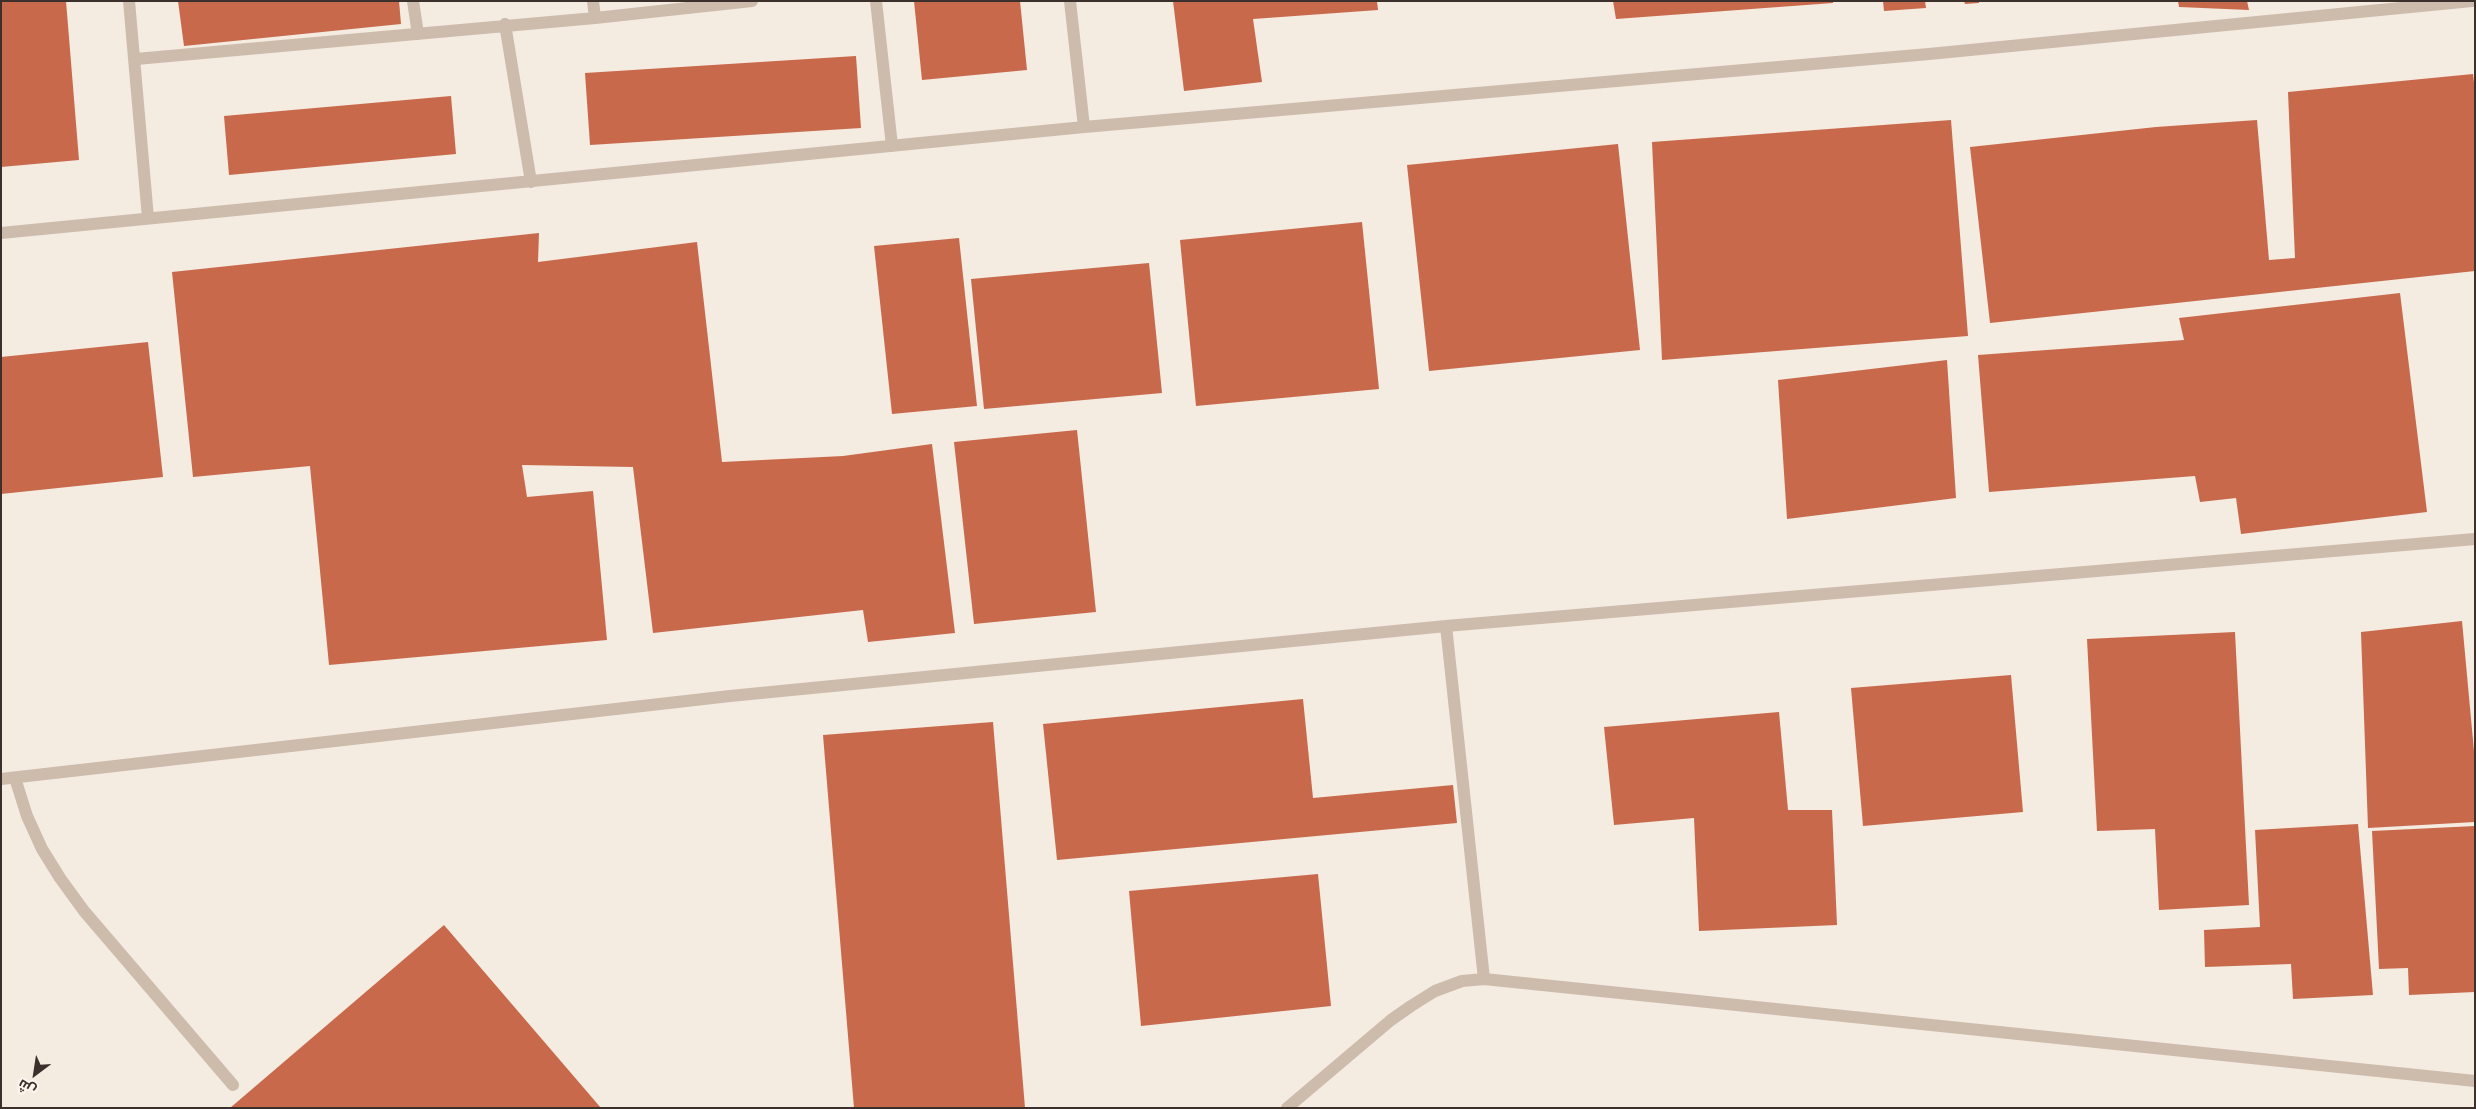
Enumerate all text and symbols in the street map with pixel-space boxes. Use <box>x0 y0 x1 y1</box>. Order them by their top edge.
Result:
north arrow <box>10 1049 60 1099</box>
text: ش <box>15 1075 39 1099</box>

